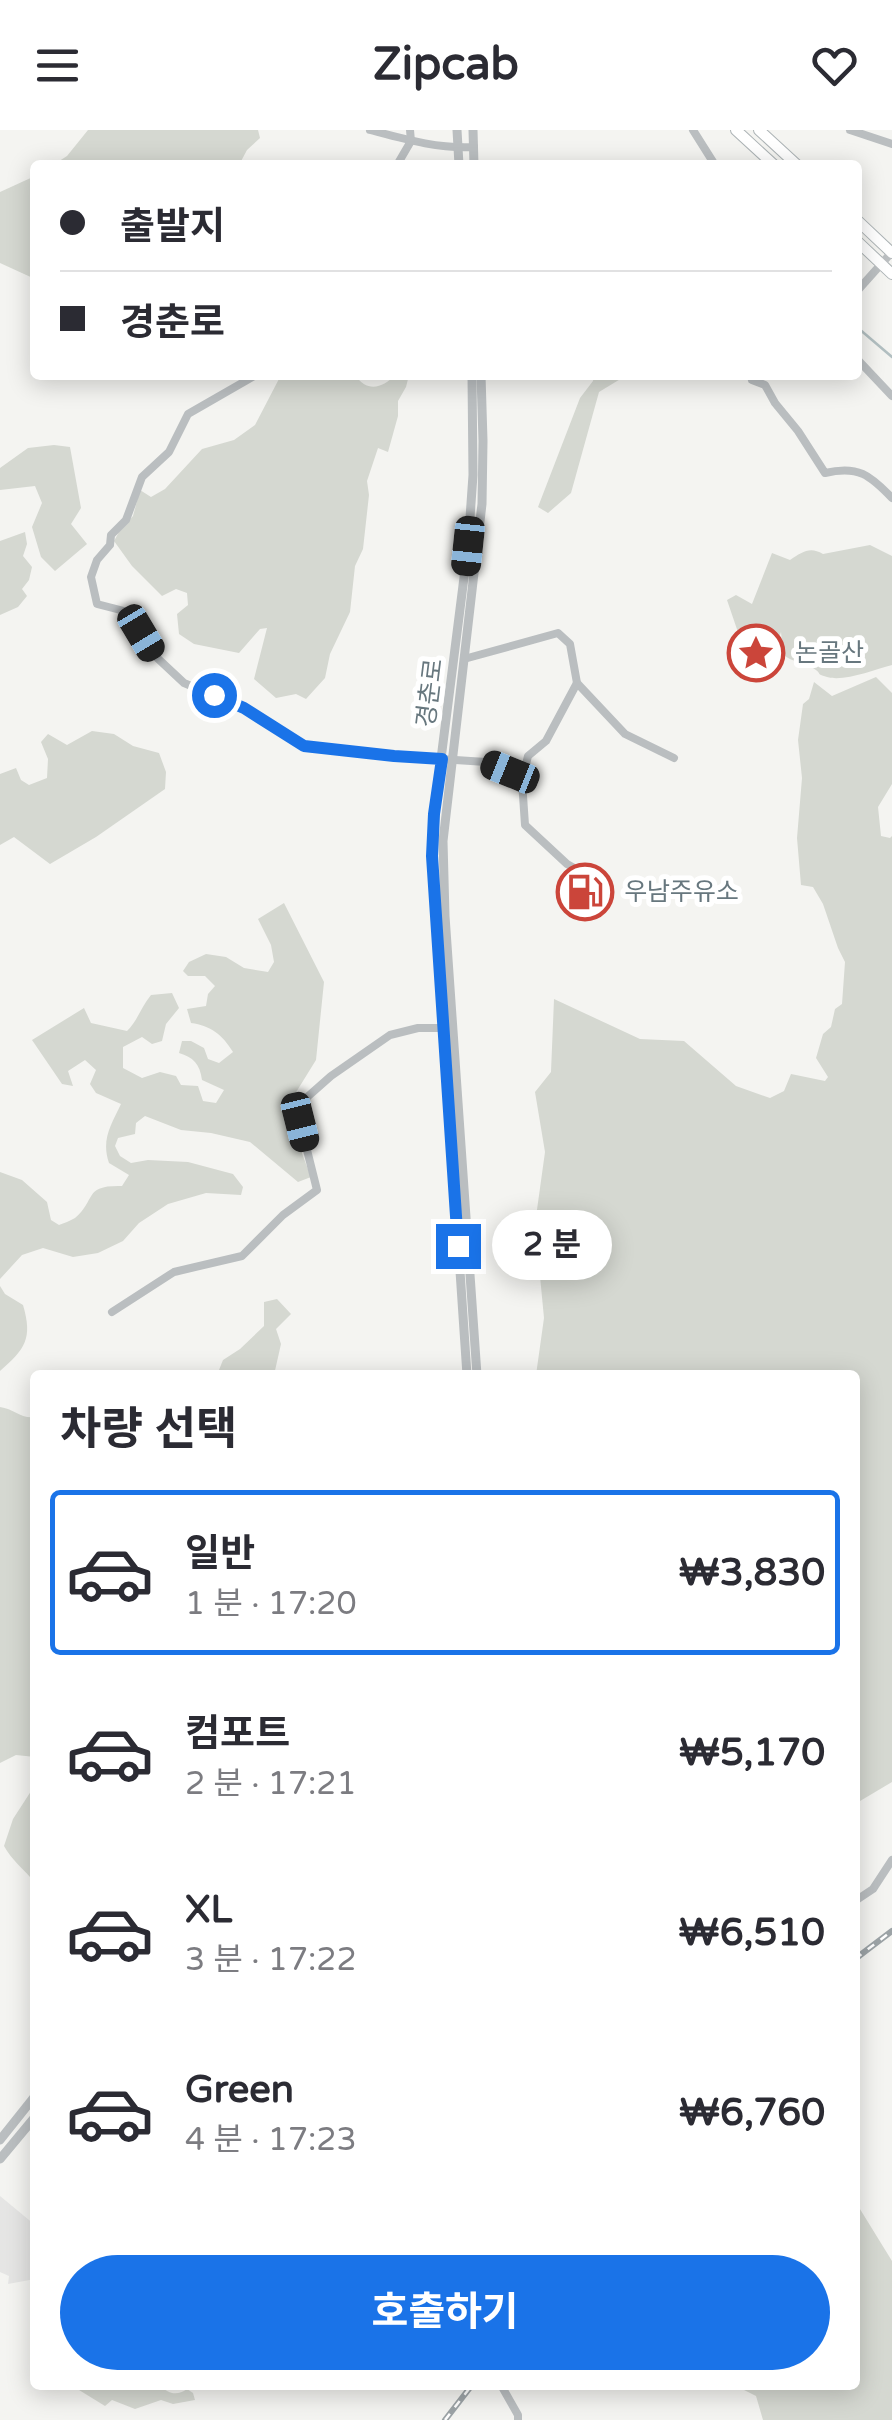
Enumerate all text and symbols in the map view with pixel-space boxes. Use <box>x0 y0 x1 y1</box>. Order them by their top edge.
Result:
icon: menu <box>30 38 85 93</box>
text: Zipcab <box>373 38 519 92</box>
icon: heart <box>807 38 862 93</box>
text: 출발지 <box>120 204 225 250</box>
text: 경춘로 <box>120 300 225 346</box>
car <box>450 515 486 577</box>
car <box>113 600 169 666</box>
place icon: 논골산 <box>726 623 786 683</box>
place label: 논골산 <box>795 638 864 668</box>
street label: 경춘로 <box>411 657 449 729</box>
route start <box>192 673 237 718</box>
car <box>477 747 543 797</box>
fuel station icon: 우남주유소 <box>555 862 615 922</box>
place label: 우남주유소 <box>624 877 739 907</box>
car <box>278 1089 322 1155</box>
callout: 2 분 <box>493 1211 613 1281</box>
route end <box>436 1224 481 1269</box>
text: 2 분 <box>523 1226 581 1264</box>
text: 차량 선택 <box>60 1403 237 1457</box>
icon: car <box>65 1528 155 1618</box>
text: 일반 <box>185 1531 255 1577</box>
text: ₩3,830 <box>679 1550 825 1596</box>
text: 1 분 · 17:20 <box>185 1585 357 1623</box>
icon: car <box>65 1708 155 1798</box>
text: 컴포트 <box>185 1711 290 1757</box>
text: ₩5,170 <box>679 1730 825 1776</box>
text: 2 분 · 17:21 <box>185 1765 357 1803</box>
text: XL <box>185 1887 232 1933</box>
icon: car <box>65 1888 155 1978</box>
text: ₩6,510 <box>679 1910 825 1956</box>
text: 3 분 · 17:22 <box>185 1941 357 1979</box>
text: Green <box>185 2067 294 2113</box>
icon: car <box>65 2068 155 2158</box>
text: ₩6,760 <box>679 2090 825 2136</box>
text: 4 분 · 17:23 <box>185 2121 357 2159</box>
button: 호출하기 <box>60 2255 830 2370</box>

